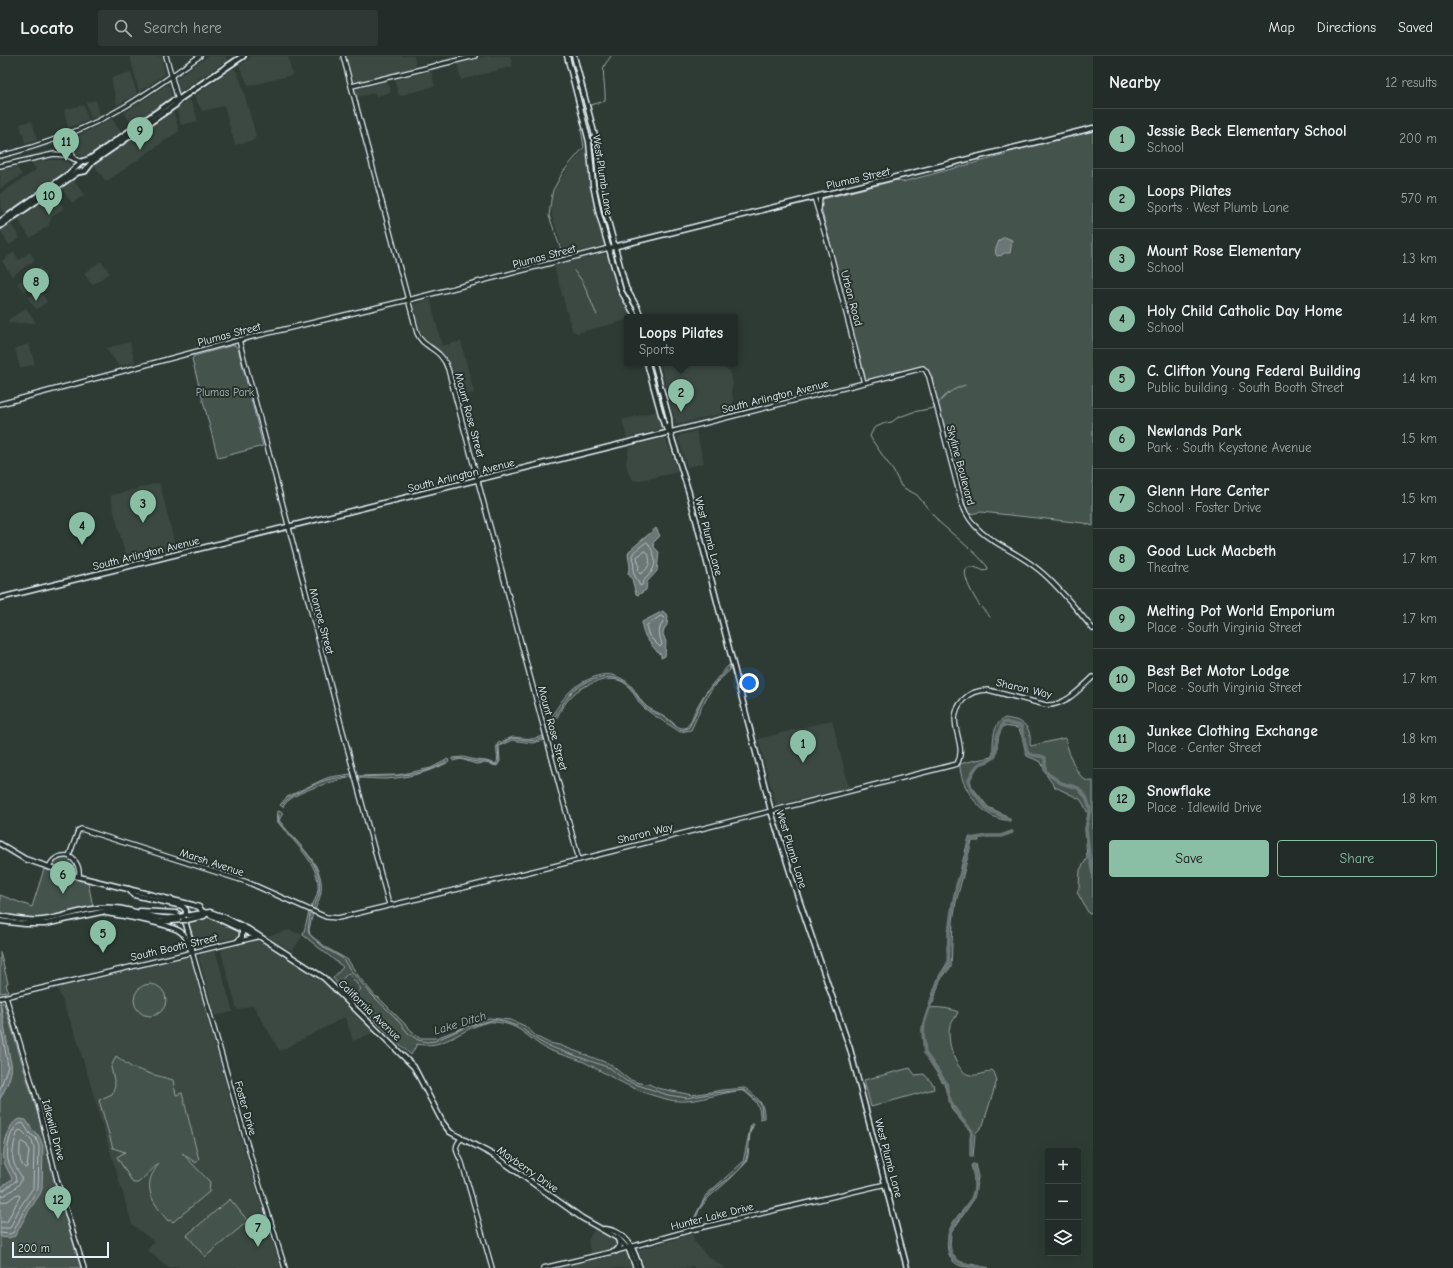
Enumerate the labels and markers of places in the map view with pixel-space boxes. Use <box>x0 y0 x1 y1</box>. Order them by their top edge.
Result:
pin: 9 <box>127 117 153 150</box>
pin: 11 <box>53 128 79 161</box>
pin: 10 <box>36 182 62 215</box>
pin: 8 <box>23 268 49 301</box>
pin: 2 <box>668 379 694 412</box>
pin: 3 <box>130 490 156 523</box>
pin: 4 <box>69 512 95 545</box>
pin: 1 <box>790 730 816 763</box>
pin: 6 <box>50 861 76 894</box>
pin: 5 <box>90 920 116 953</box>
pin: 12 <box>45 1186 71 1219</box>
pin: 7 <box>245 1214 271 1247</box>

